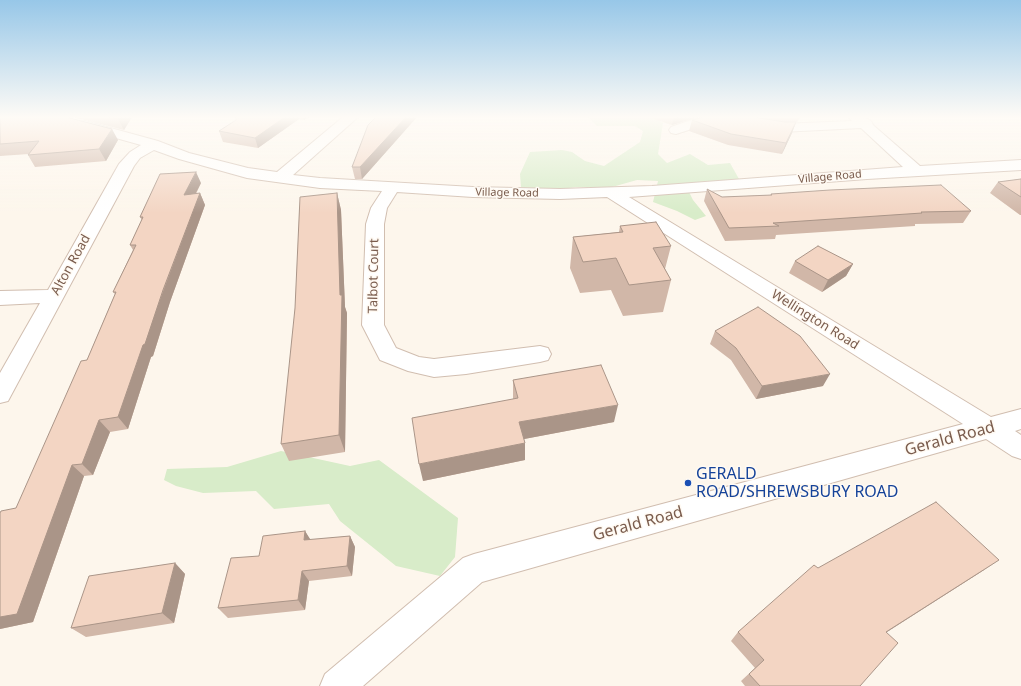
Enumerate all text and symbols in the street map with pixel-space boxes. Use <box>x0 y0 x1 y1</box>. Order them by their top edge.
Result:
street label: Village Road <box>798 168 862 186</box>
street label: Village Road <box>475 186 539 200</box>
street label: Alton Road <box>48 232 94 298</box>
street label: Talbot Court <box>366 238 382 314</box>
street label: Wellington Road <box>768 287 862 353</box>
street label: Gerald Road <box>903 418 997 460</box>
place label: GERALD ROAD/SHREWSBURY ROAD <box>696 464 898 502</box>
marker: GERALD ROAD/SHREWSBURY ROAD <box>683 478 693 488</box>
street label: Gerald Road <box>591 503 685 545</box>

